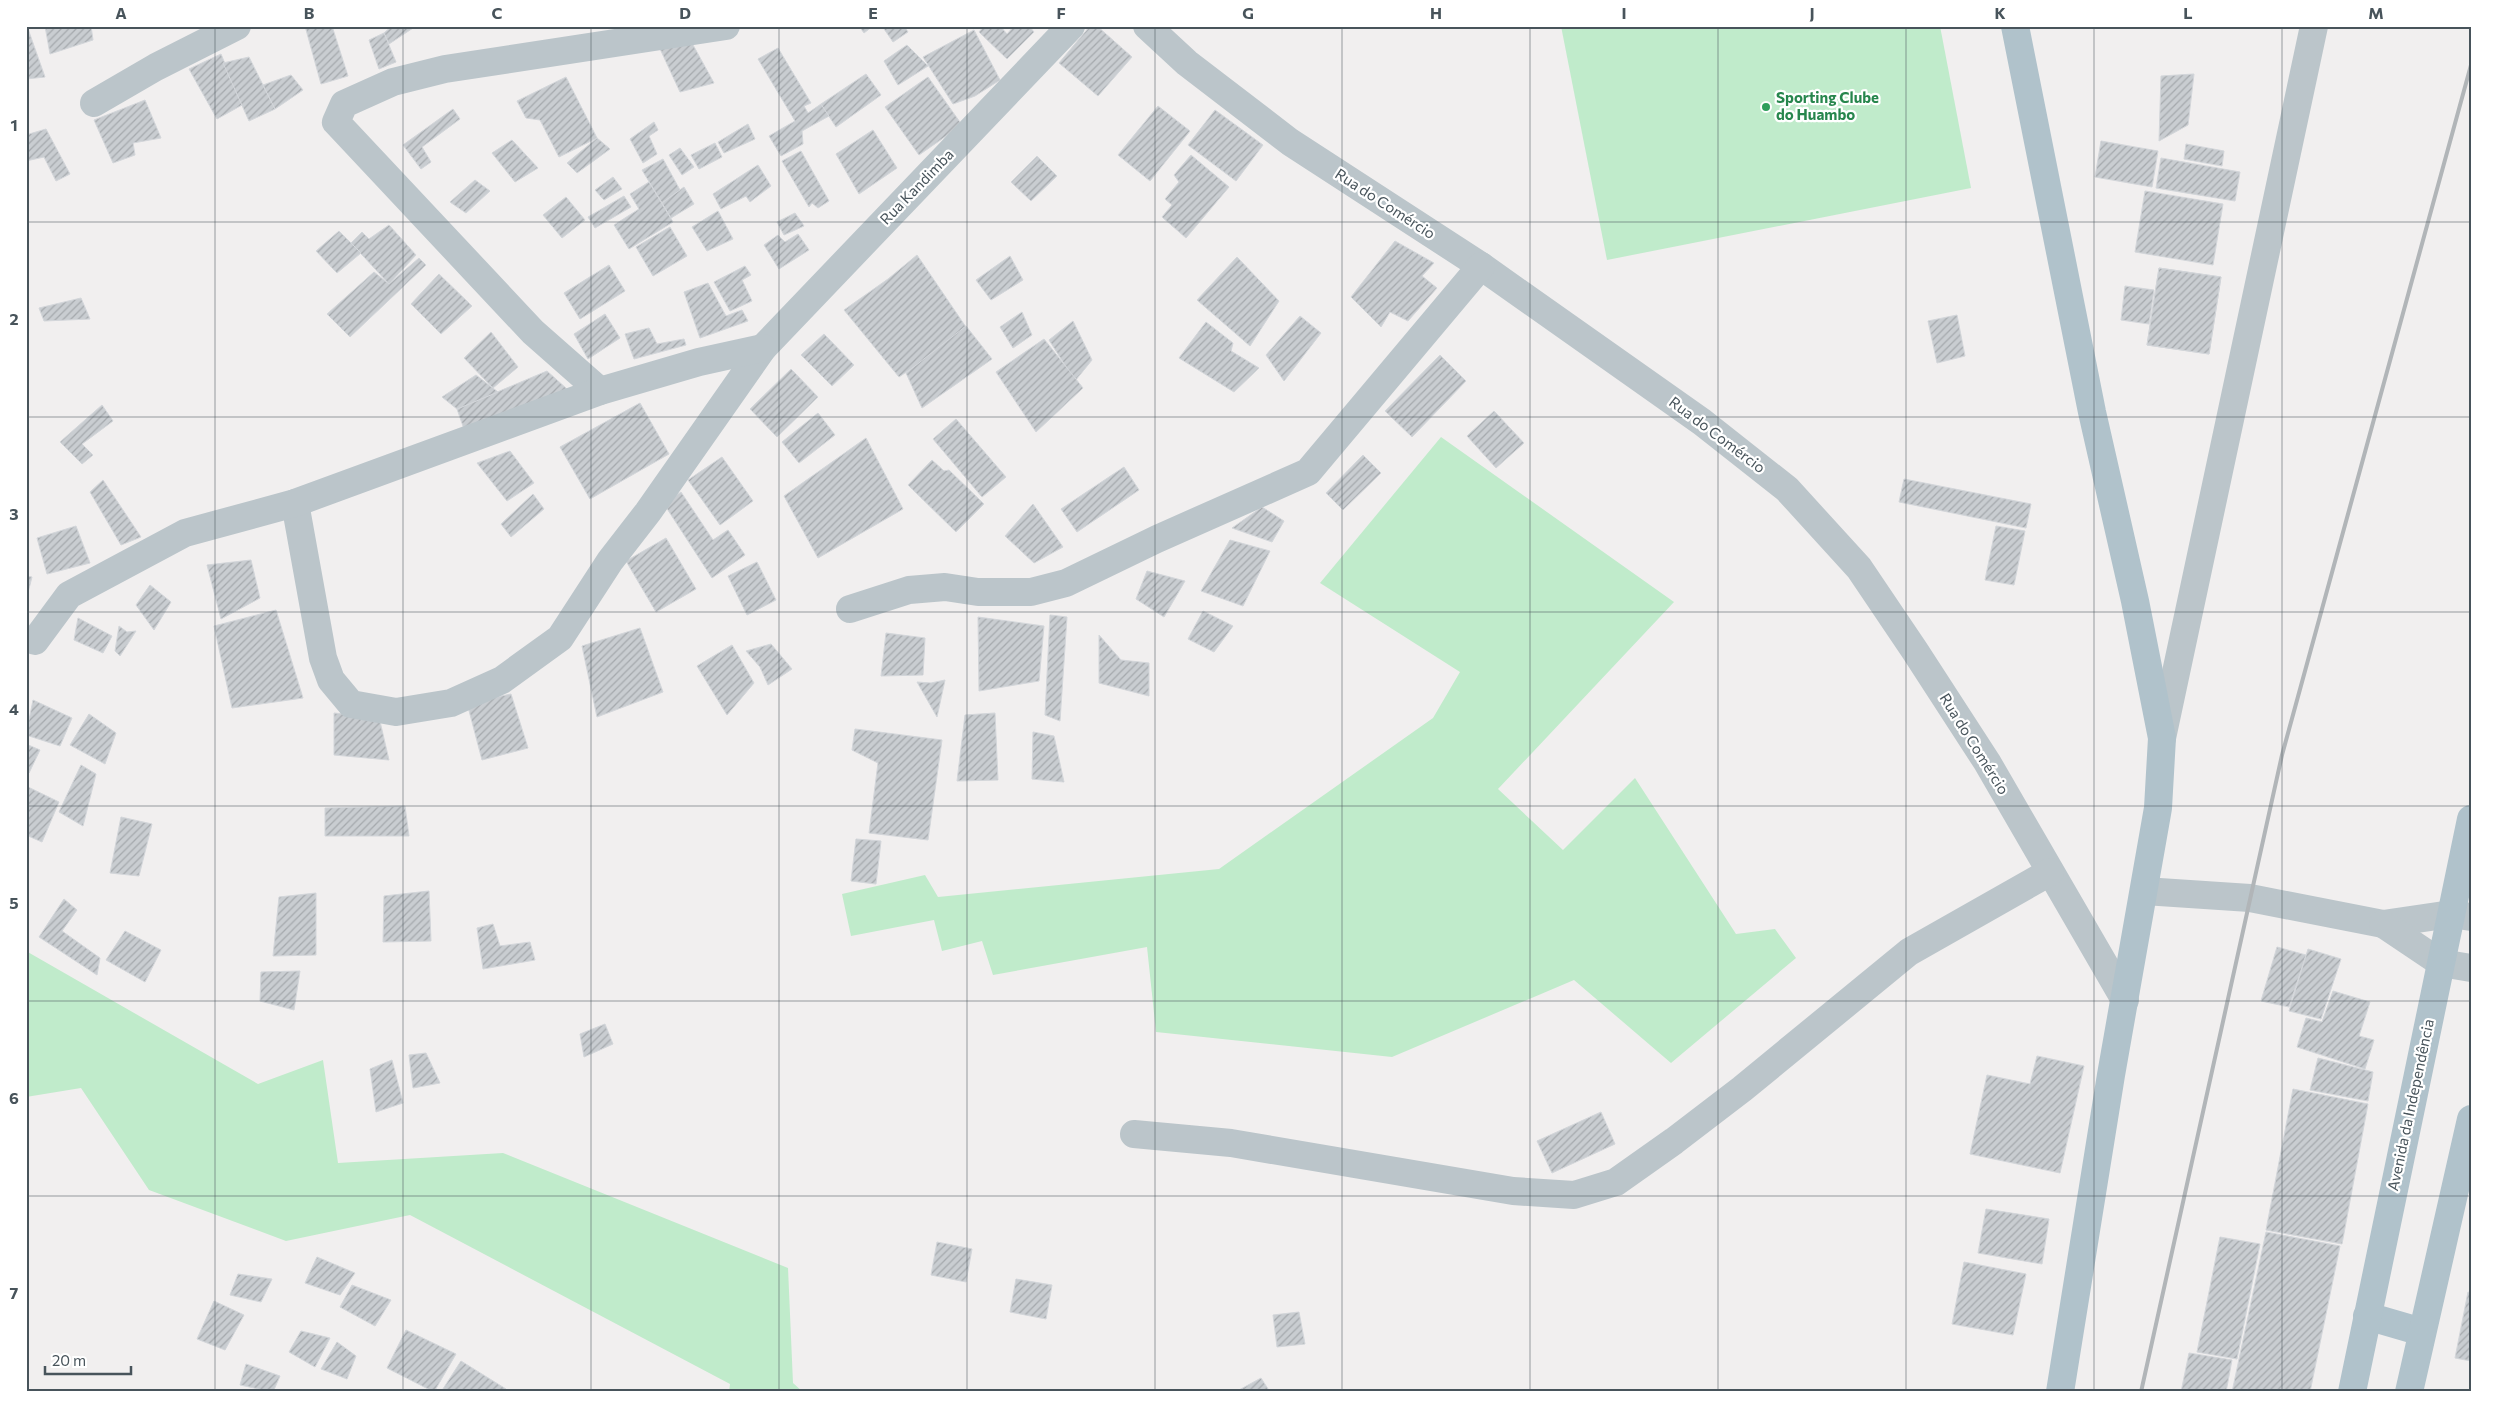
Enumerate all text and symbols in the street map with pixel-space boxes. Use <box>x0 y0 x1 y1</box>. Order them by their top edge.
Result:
text: A <box>115 3 127 22</box>
text: B <box>304 3 315 22</box>
text: C <box>492 3 503 22</box>
text: D <box>679 3 691 22</box>
text: E <box>868 3 878 22</box>
text: F <box>1056 3 1066 22</box>
text: G <box>1242 3 1254 22</box>
text: H <box>1430 3 1442 22</box>
text: I <box>1621 3 1627 22</box>
text: J <box>1809 3 1815 22</box>
text: K <box>1994 3 2006 22</box>
text: L <box>2183 3 2193 22</box>
text: M <box>2368 3 2384 22</box>
place label: Sporting Clube do Huambo <box>1776 88 1879 123</box>
marker: Sporting Clube do Huambo <box>1760 101 1772 113</box>
text: 1 <box>10 115 18 134</box>
street label: Rua Kandimba <box>876 145 957 228</box>
street label: Rua do Comércio <box>1332 164 1439 242</box>
text: 2 <box>9 309 19 328</box>
street label: Rua do Comércio <box>1666 392 1769 476</box>
text: 3 <box>9 504 19 523</box>
street label: Rua do Comércio <box>1937 690 2013 797</box>
text: 4 <box>9 699 19 718</box>
text: 5 <box>9 893 19 912</box>
street label: Avenida da Independência <box>2383 1017 2437 1192</box>
text: 6 <box>9 1088 19 1107</box>
text: 7 <box>10 1283 19 1302</box>
scale bar <box>45 1343 131 1375</box>
text: 20 m <box>52 1351 86 1369</box>

